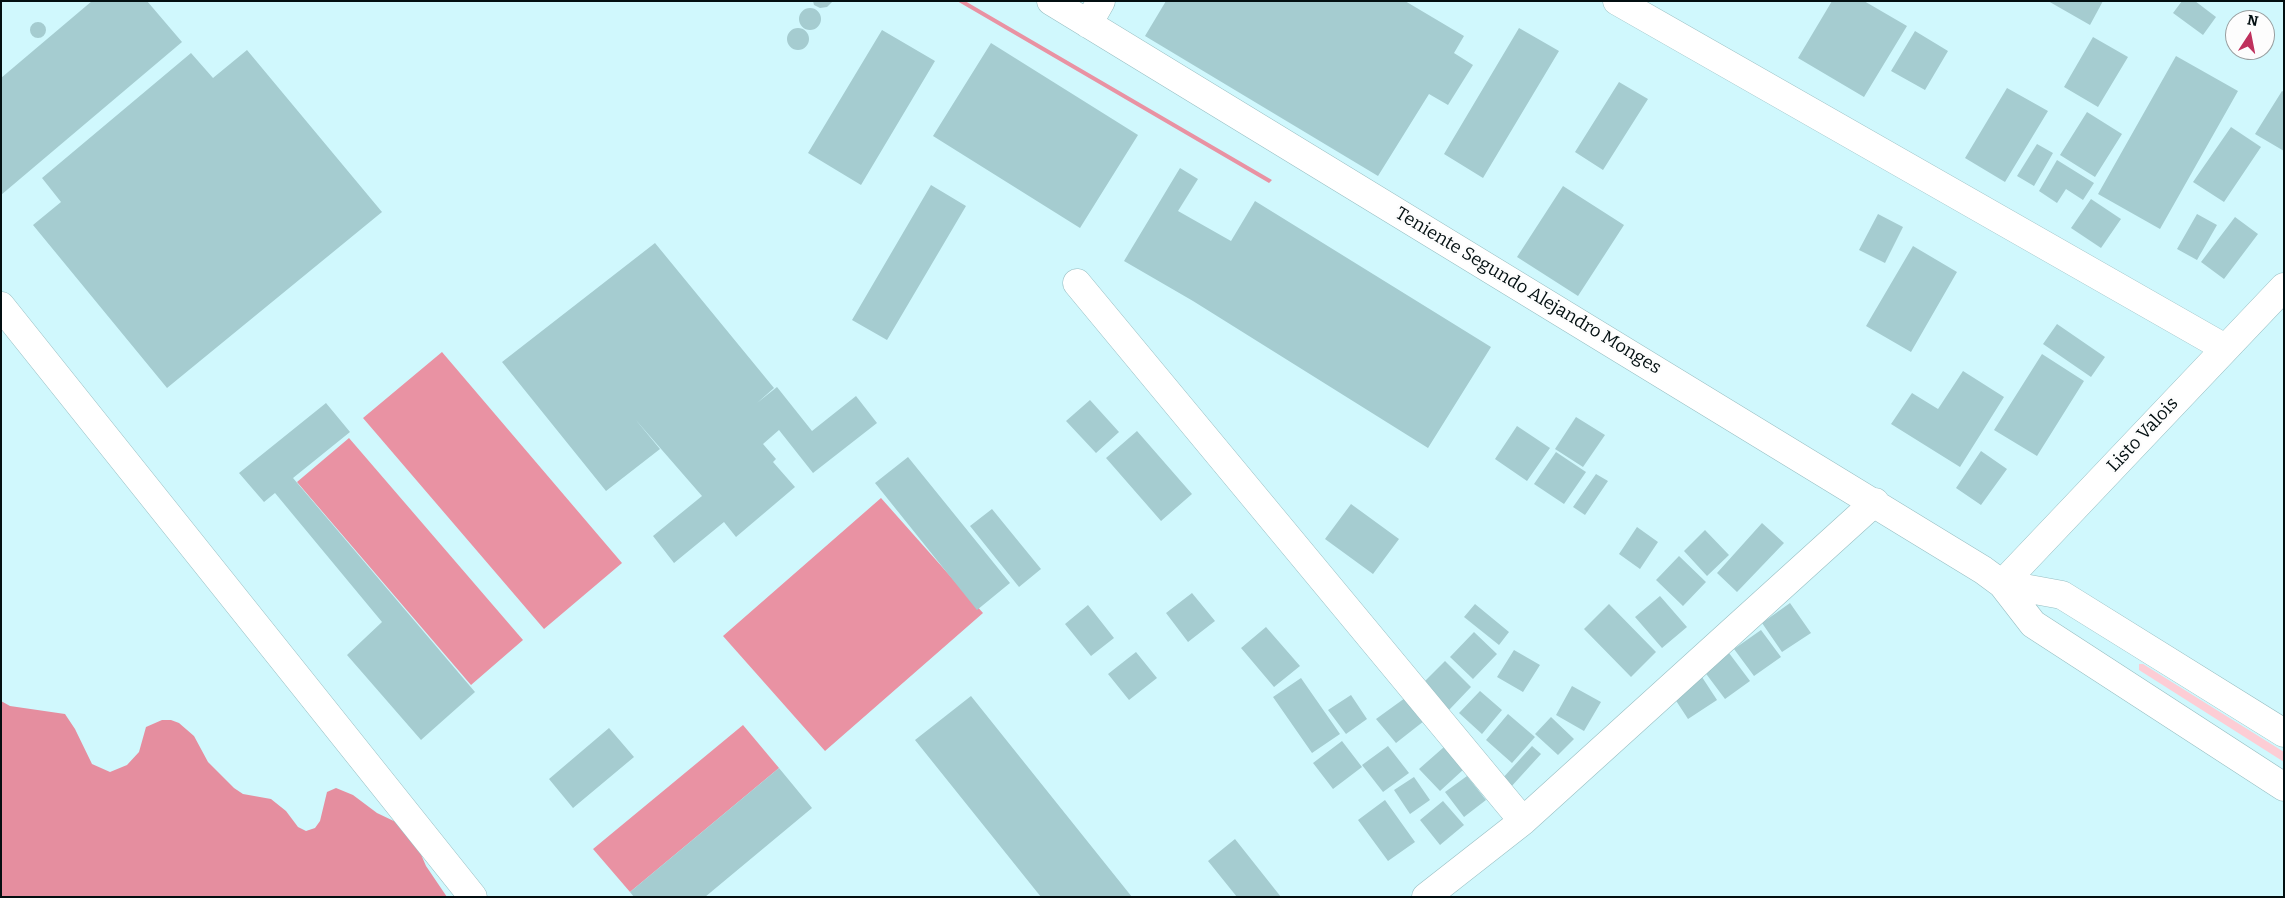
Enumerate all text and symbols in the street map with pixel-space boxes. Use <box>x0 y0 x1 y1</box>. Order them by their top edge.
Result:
north arrow <box>2225 10 2275 60</box>
text: N <box>2246 11 2260 30</box>
street label: Teniente Segundo Alejandro Monges <box>1391 203 1665 379</box>
street label: Listo Valois <box>2103 393 2183 477</box>

